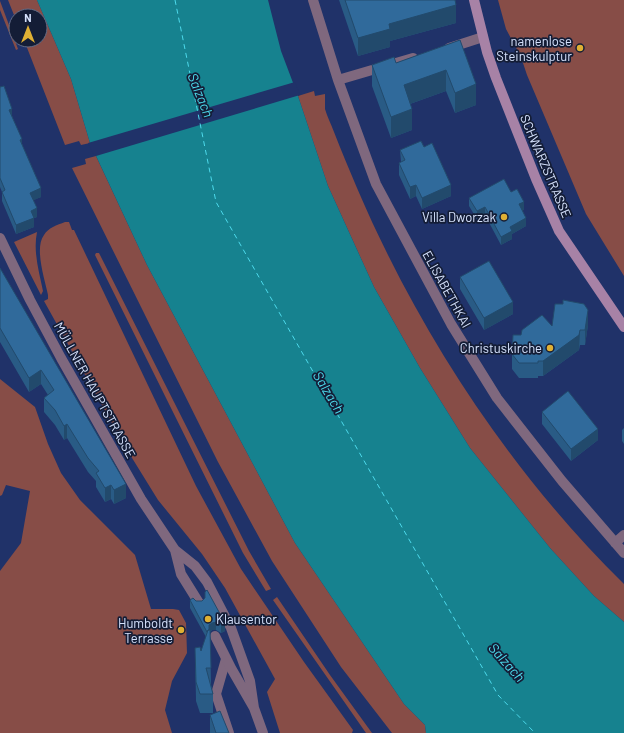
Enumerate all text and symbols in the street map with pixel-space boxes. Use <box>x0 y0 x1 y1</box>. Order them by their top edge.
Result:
north arrow <box>8 8 48 48</box>
text: N <box>24 11 32 24</box>
place label: namenlose Steinskulptur <box>496 33 572 64</box>
marker: namenlose Steinskulptur <box>575 43 585 53</box>
water label: Salzach <box>184 70 218 120</box>
street label: SCHWARZSTRASSE <box>517 112 575 220</box>
place label: Villa Dworzak <box>422 209 496 225</box>
marker: Villa Dworzak <box>499 212 509 222</box>
street label: ELISABETHKAI <box>419 248 475 330</box>
street label: MÜLLNER HAUPTSTRASSE <box>51 319 139 461</box>
place label: Christuskirche <box>460 340 542 356</box>
marker: Christuskirche <box>545 343 555 353</box>
water label: Salzach <box>310 368 348 416</box>
place label: Klausentor <box>216 611 277 627</box>
marker: Klausentor <box>203 614 213 624</box>
place label: Humboldt Terrasse <box>118 615 173 646</box>
marker: Humboldt Terrasse <box>176 625 186 635</box>
water label: Salzach <box>485 639 529 685</box>

